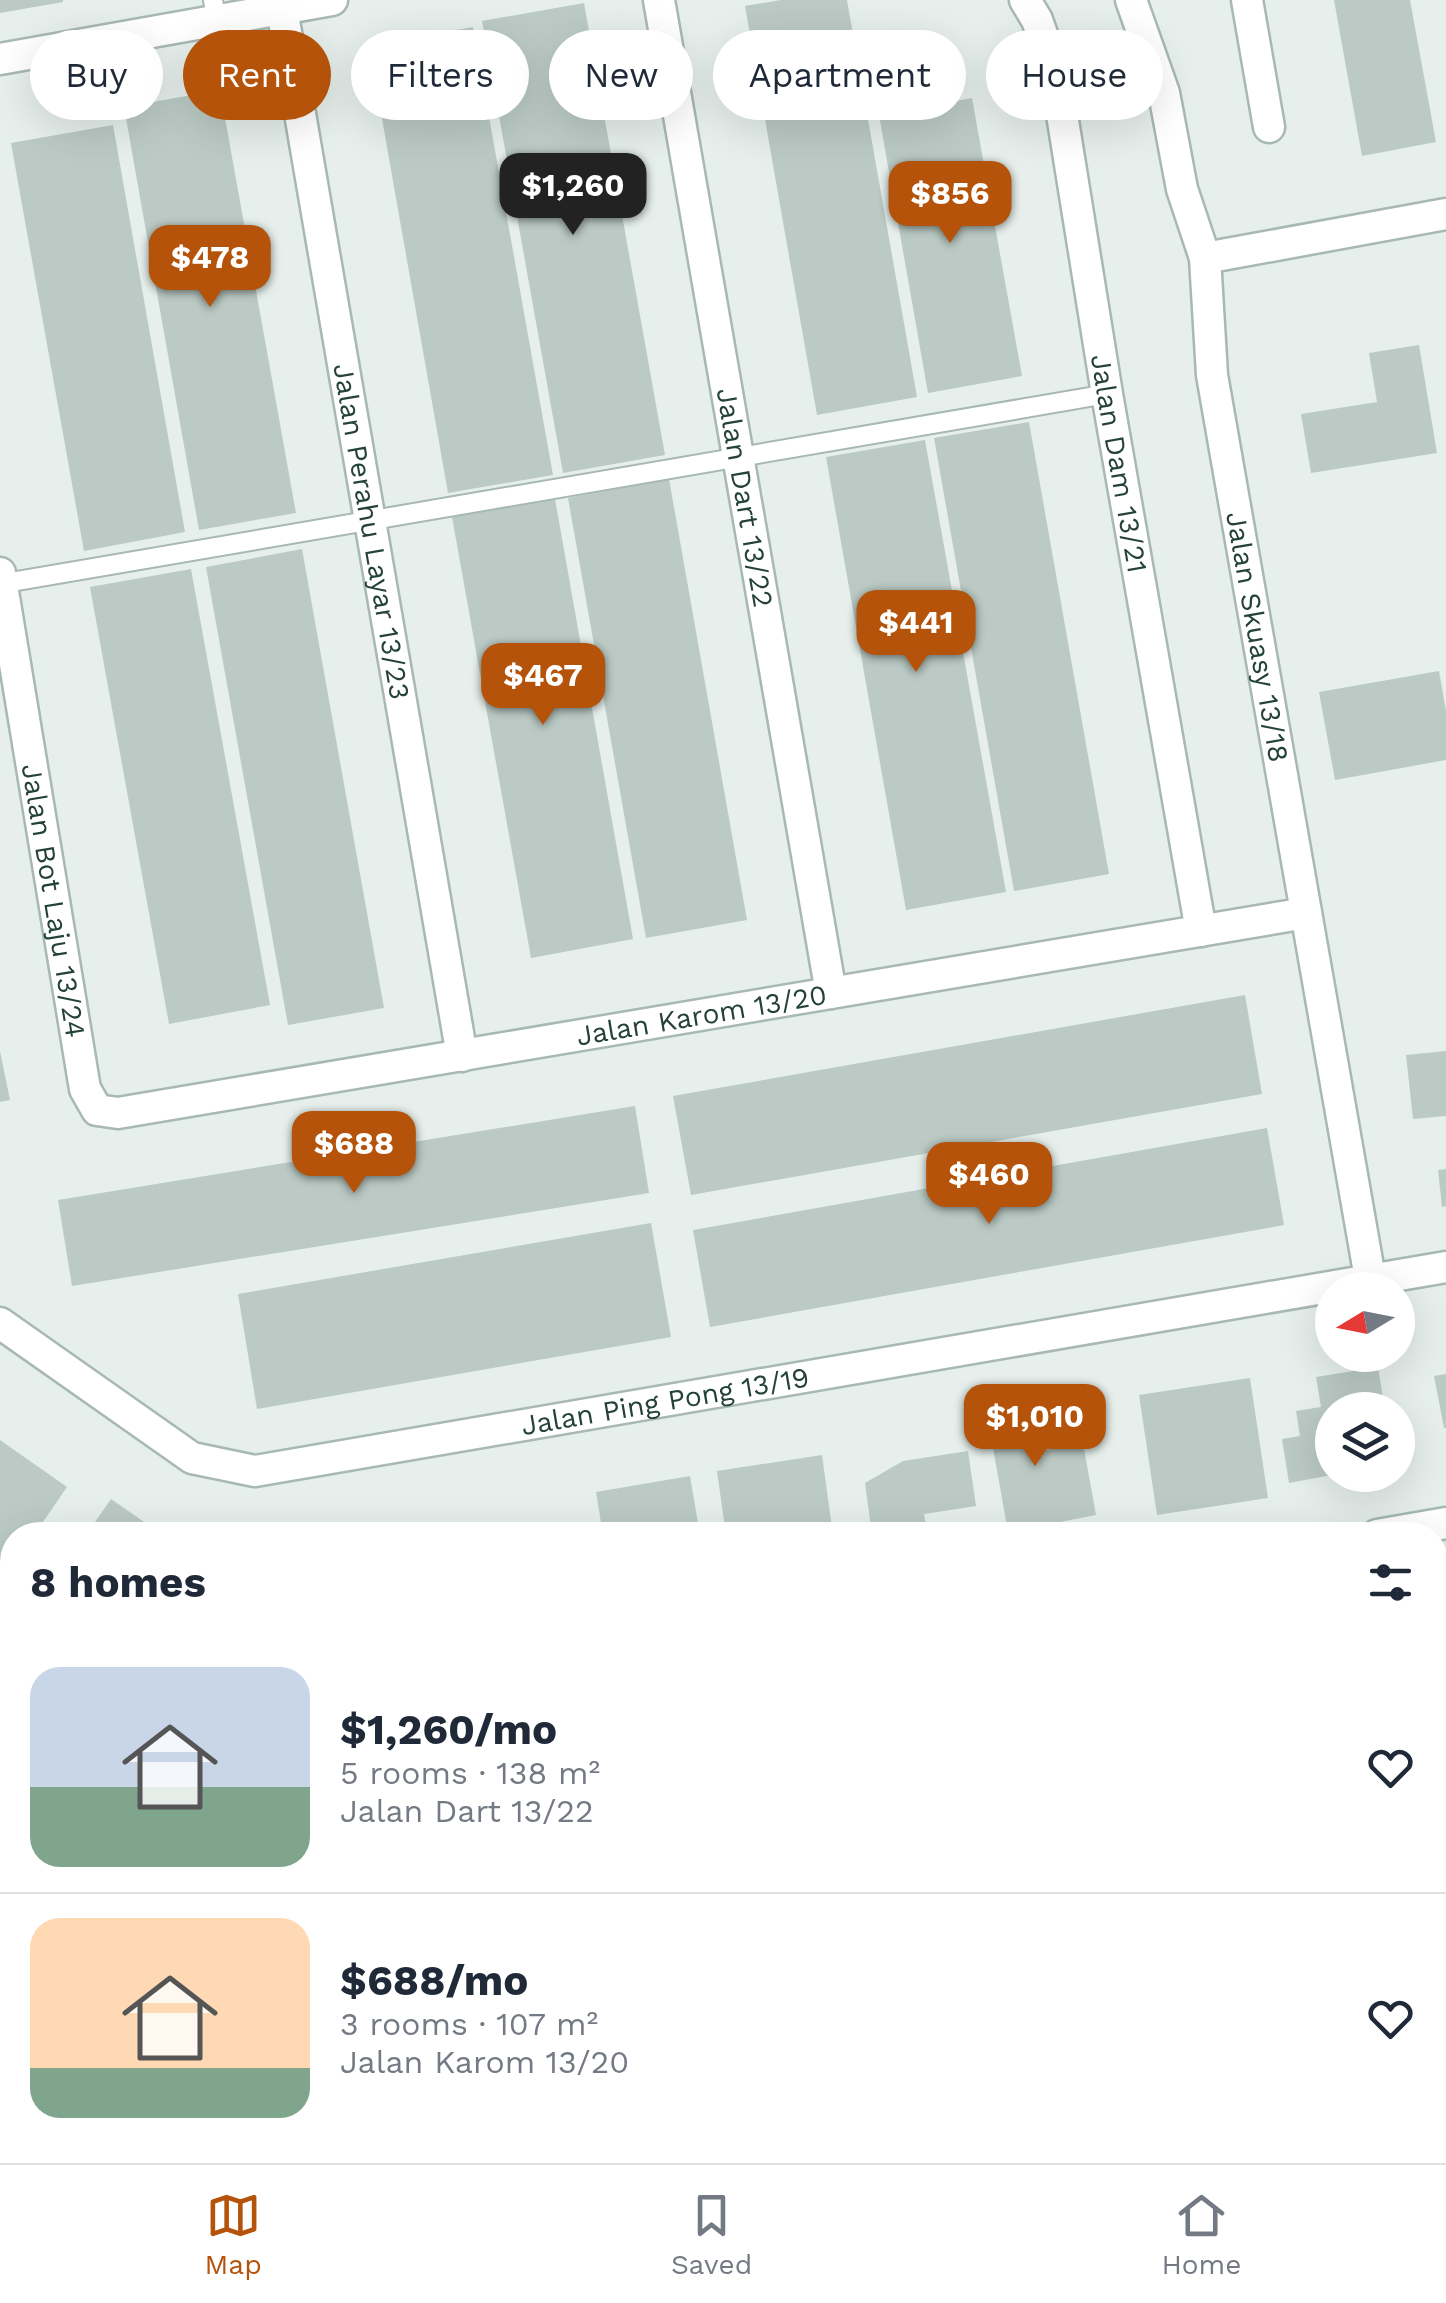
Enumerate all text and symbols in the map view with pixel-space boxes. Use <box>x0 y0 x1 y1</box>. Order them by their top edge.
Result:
chip: Buy <box>30 30 163 120</box>
chip: Rent <box>183 30 331 120</box>
chip: Filters <box>351 30 529 120</box>
chip: New <box>549 30 693 120</box>
chip: Apartment <box>713 30 966 120</box>
chip: House <box>986 30 1163 120</box>
pin: $1,260 <box>492 153 654 238</box>
pin: $856 <box>891 161 1009 246</box>
text: $1,260 <box>522 166 624 204</box>
text: $856 <box>911 174 989 212</box>
pin: $478 <box>151 225 269 310</box>
text: $478 <box>171 238 249 276</box>
street label: Jalan Dam 13/21 <box>1084 352 1154 575</box>
street label: Jalan Perahu Layar 13/23 <box>327 361 417 702</box>
street label: Jalan Dart 13/22 <box>710 385 780 610</box>
street label: Jalan Skuasy 13/18 <box>1220 509 1296 765</box>
pin: $441 <box>857 590 975 675</box>
text: $441 <box>879 603 953 641</box>
pin: $467 <box>484 643 602 728</box>
text: $467 <box>503 656 583 694</box>
street label: Jalan Bot Laju 13/24 <box>15 761 93 1040</box>
street label: Jalan Karom 13/20 <box>574 977 829 1052</box>
pin: $688 <box>295 1111 413 1196</box>
text: $688 <box>314 1124 394 1162</box>
pin: $460 <box>930 1142 1048 1227</box>
text: $460 <box>948 1155 1030 1193</box>
north arrow <box>1315 1272 1415 1372</box>
map controls <box>1315 1272 1415 1492</box>
street label: Jalan Ping Pong 13/19 <box>519 1360 811 1442</box>
pin: $1,010 <box>954 1384 1116 1469</box>
button: layers <box>1315 1392 1415 1492</box>
text: $1,010 <box>986 1397 1084 1435</box>
icon: filters <box>1363 1555 1418 1610</box>
text: 8 homes <box>30 1558 206 1607</box>
text: $1,260/mo <box>340 1705 557 1754</box>
icon: home <box>110 1707 230 1827</box>
icon: heart <box>1363 1740 1418 1795</box>
text: 5 rooms · 138 m² <box>340 1754 600 1792</box>
text: Jalan Dart 13/22 <box>340 1792 594 1830</box>
text: $688/mo <box>340 1956 528 2005</box>
icon: home <box>110 1958 230 2078</box>
icon: heart <box>1363 1991 1418 2046</box>
text: 3 rooms · 107 m² <box>340 2005 598 2043</box>
text: Jalan Karom 13/20 <box>340 2043 629 2081</box>
tab: Map <box>205 2188 262 2281</box>
tab: Saved <box>671 2188 752 2281</box>
tab: Home <box>1161 2188 1241 2281</box>

